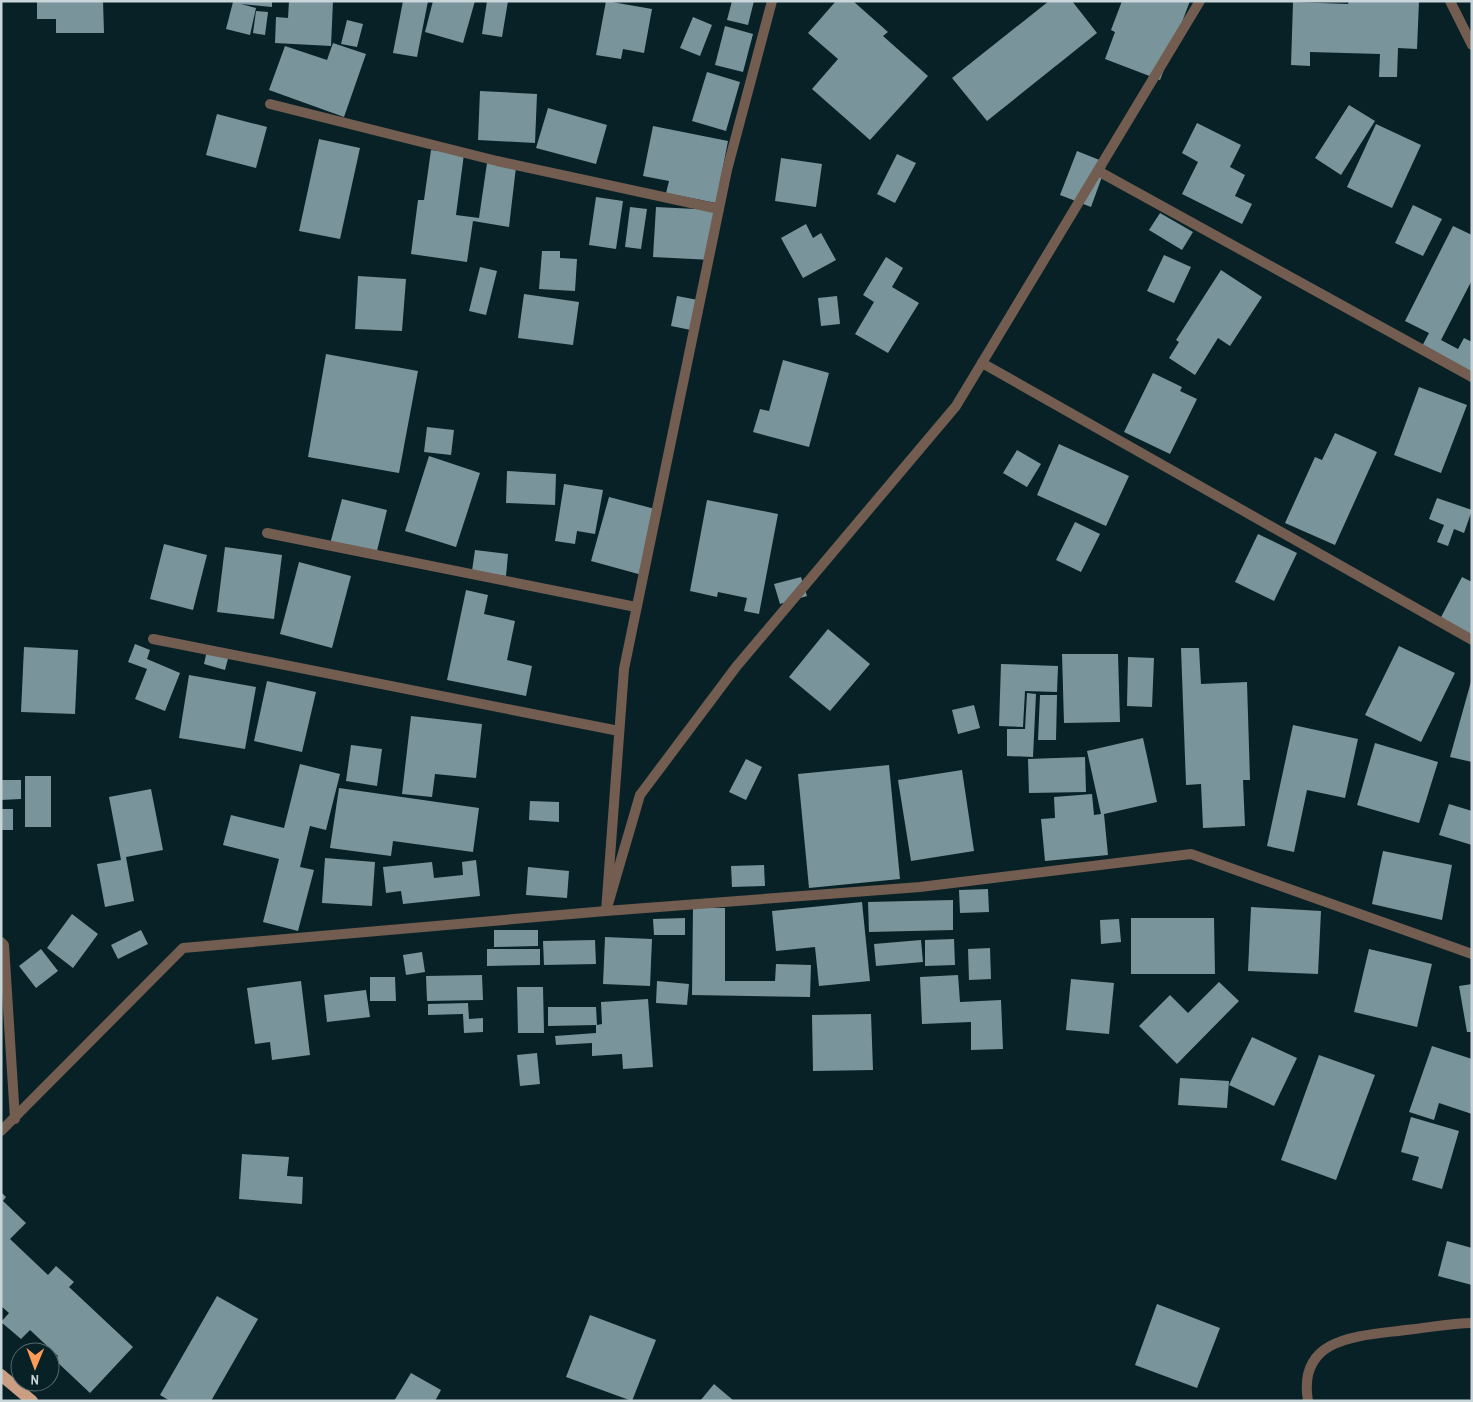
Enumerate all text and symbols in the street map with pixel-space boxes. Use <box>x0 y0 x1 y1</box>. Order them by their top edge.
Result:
north arrow <box>10 1342 60 1392</box>
text: N <box>30 1371 39 1389</box>

